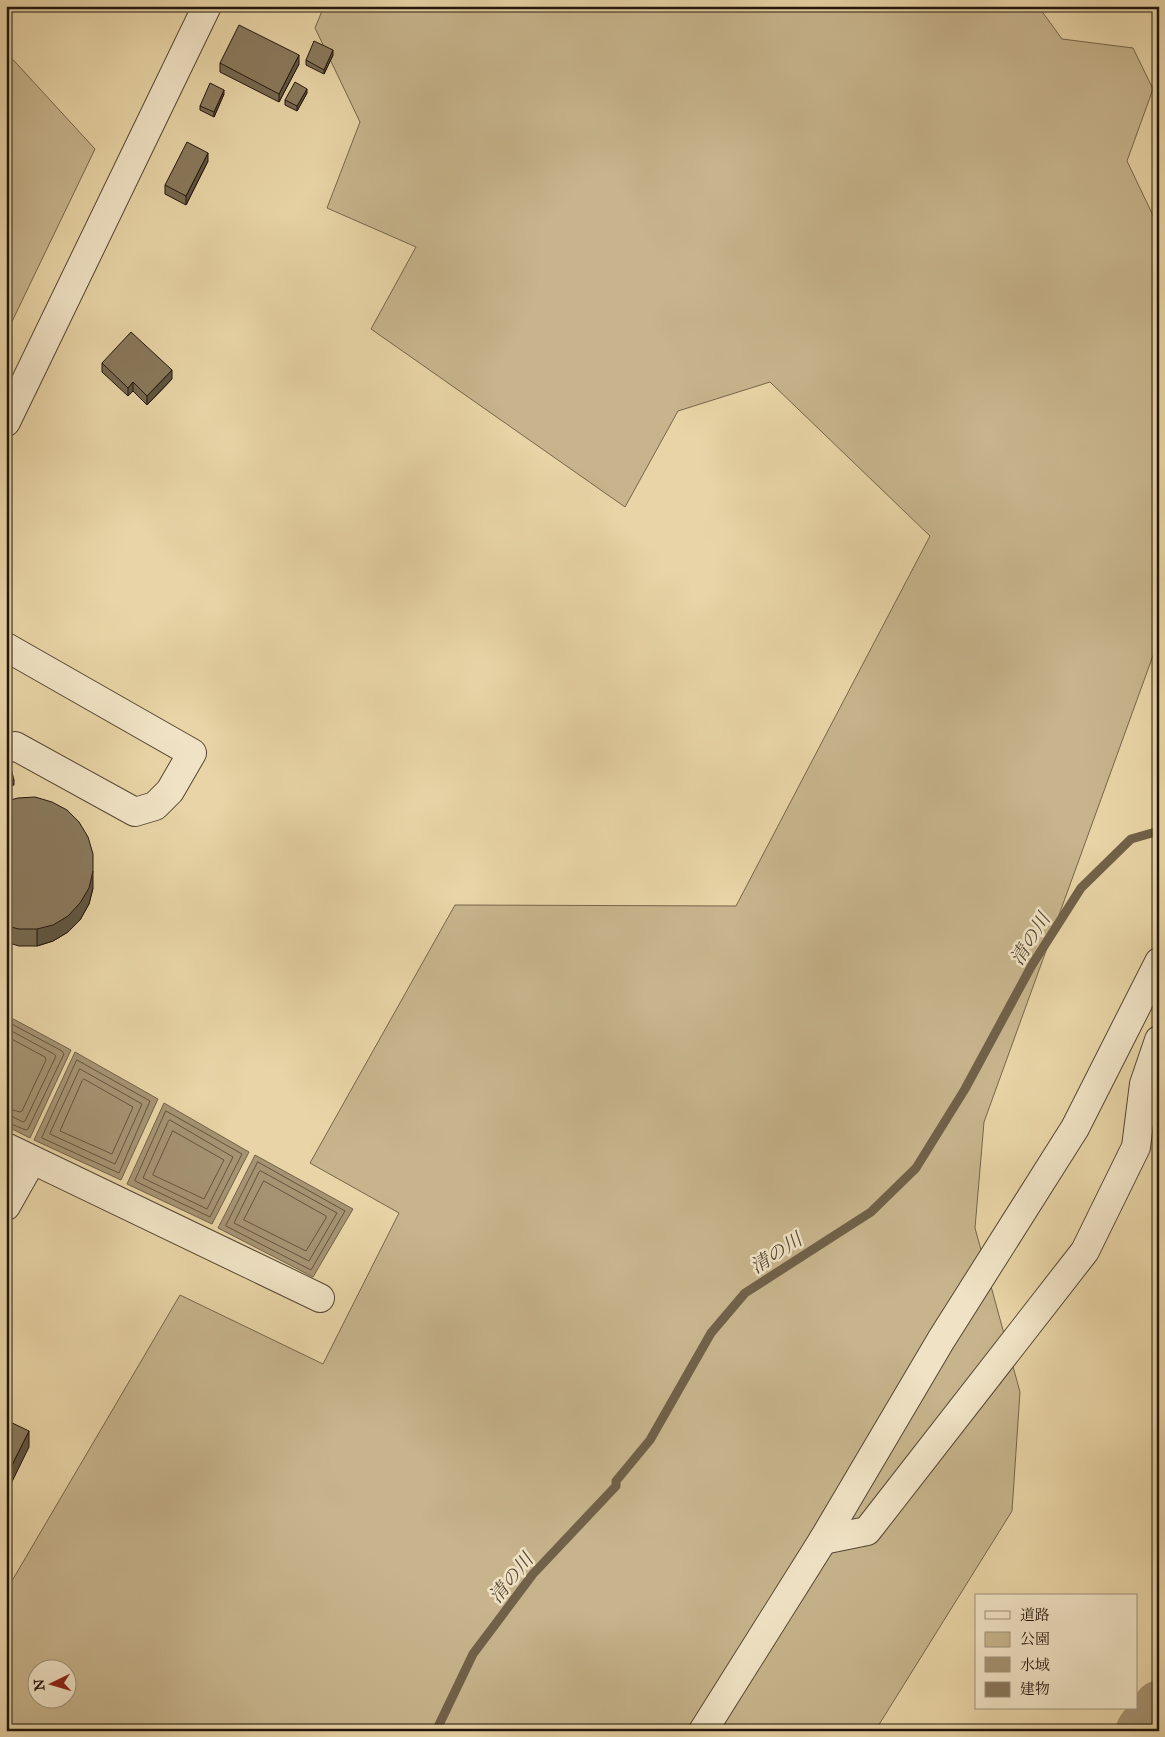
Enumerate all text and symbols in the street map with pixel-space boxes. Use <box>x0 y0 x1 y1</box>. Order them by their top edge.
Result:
water label: 清の川 <box>1005 907 1056 969</box>
water label: 清の川 <box>746 1227 808 1278</box>
water label: 清の川 <box>484 1547 539 1607</box>
legend <box>975 1594 1138 1710</box>
text: 道路 <box>1020 1606 1050 1624</box>
text: 公園 <box>1020 1630 1050 1648</box>
text: 水域 <box>1020 1656 1050 1674</box>
north arrow <box>28 1660 78 1710</box>
text: N <box>31 1678 49 1692</box>
text: 建物 <box>1020 1680 1050 1698</box>

